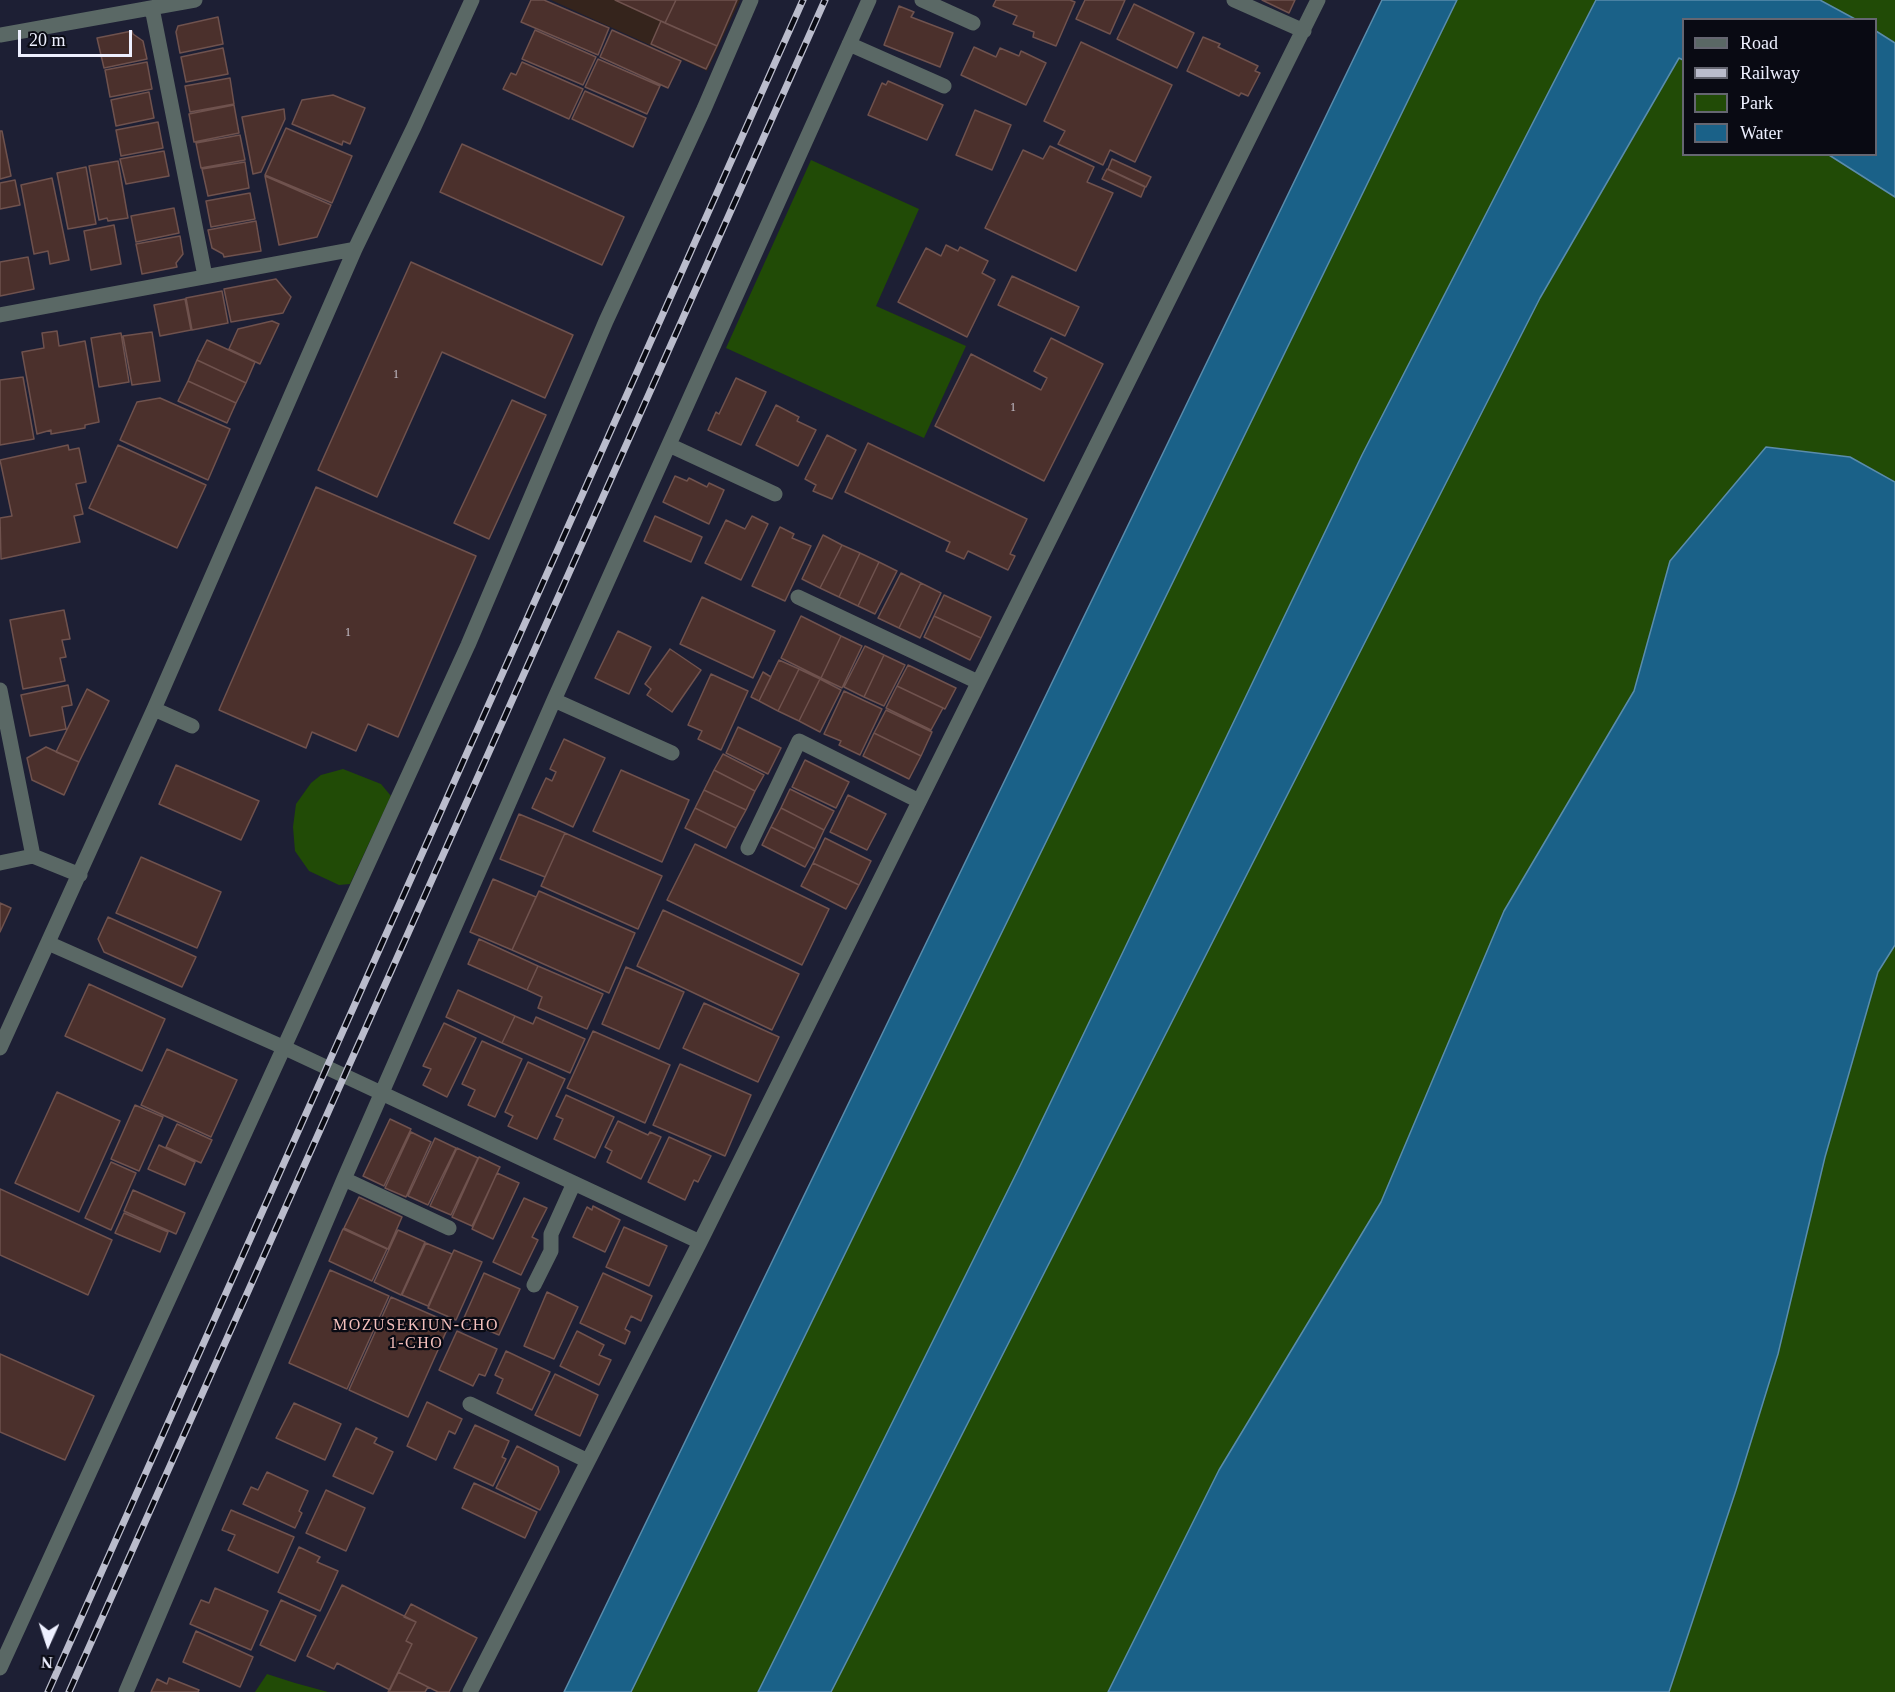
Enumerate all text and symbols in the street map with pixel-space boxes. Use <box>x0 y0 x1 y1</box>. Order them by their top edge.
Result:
scale bar <box>21 18 135 56</box>
legend <box>1682 18 1877 156</box>
text: 20 m <box>29 30 66 50</box>
text: Road <box>1740 33 1778 53</box>
text: Railway <box>1740 63 1800 83</box>
text: Park <box>1740 93 1773 113</box>
text: Water <box>1740 123 1783 143</box>
house number: 1 <box>393 368 399 382</box>
house number: 1 <box>1010 401 1016 415</box>
house number: 1 <box>345 626 351 640</box>
district label: MOZUSEKIUN-CHO 1-CHO <box>333 1316 499 1354</box>
north arrow <box>18 1614 78 1674</box>
text: N <box>41 1654 53 1671</box>

